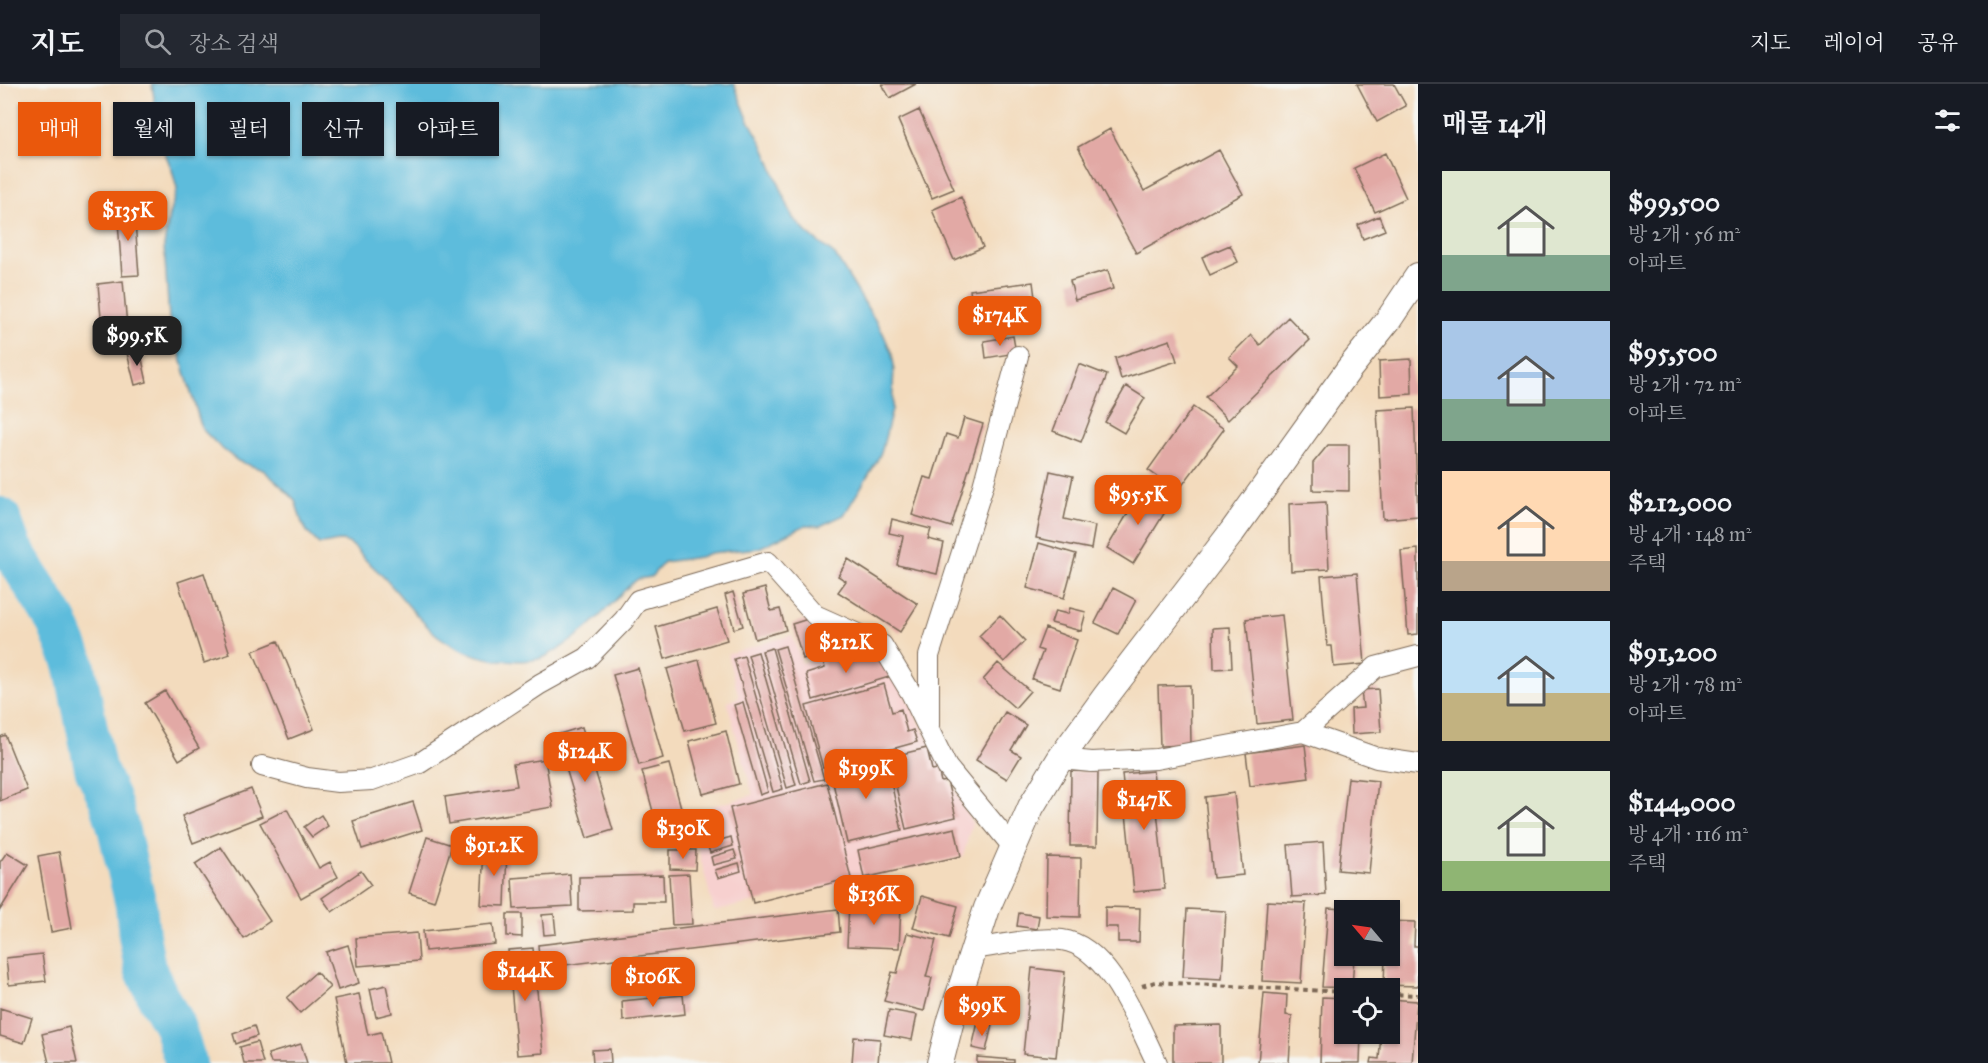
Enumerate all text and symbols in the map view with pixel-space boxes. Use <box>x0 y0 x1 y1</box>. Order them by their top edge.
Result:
search box <box>120 14 540 68</box>
icon: search <box>141 25 174 58</box>
text: 지도 <box>30 26 84 61</box>
text: 장소 검색 <box>189 30 279 57</box>
text: 지도 <box>1750 30 1791 56</box>
text: 레이어 <box>1824 30 1884 56</box>
text: 공유 <box>1917 30 1958 56</box>
chip: 매매 <box>18 102 101 156</box>
chip: 월세 <box>113 102 195 156</box>
chip: 필터 <box>207 102 290 156</box>
chip: 신규 <box>302 102 384 156</box>
chip: 아파트 <box>396 102 499 156</box>
icon: filters <box>1931 104 1964 137</box>
text: 매물 14개 <box>1442 107 1548 139</box>
text: $99,500 <box>1628 186 1720 218</box>
pin: $135K <box>86 191 170 242</box>
icon: home <box>1490 195 1562 267</box>
text: $135K <box>102 198 154 222</box>
text: 방 2개 · 56 m² <box>1628 222 1740 246</box>
text: 아파트 <box>1628 251 1686 275</box>
pin: $174K <box>958 296 1042 347</box>
text: $174K <box>972 303 1028 327</box>
pin: $99.5K <box>88 316 186 367</box>
text: $99.5K <box>107 323 167 347</box>
text: $95,500 <box>1628 336 1718 368</box>
icon: home <box>1490 345 1562 417</box>
text: 방 2개 · 72 m² <box>1628 372 1741 396</box>
text: 아파트 <box>1628 401 1686 425</box>
pin: $95.5K <box>1089 475 1187 526</box>
text: $95.5K <box>1109 482 1167 506</box>
text: $212,000 <box>1628 486 1732 518</box>
icon: home <box>1490 495 1562 567</box>
text: 방 4개 · 148 m² <box>1628 522 1752 546</box>
text: 주택 <box>1628 551 1667 575</box>
pin: $212K <box>804 623 888 674</box>
text: $212K <box>819 630 873 654</box>
text: $91,200 <box>1628 636 1717 668</box>
icon: home <box>1490 645 1562 717</box>
text: 방 2개 · 78 m² <box>1628 672 1742 696</box>
text: 아파트 <box>1628 701 1686 725</box>
pin: $124K <box>543 732 627 783</box>
text: $124K <box>557 739 613 763</box>
pin: $199K <box>824 749 908 800</box>
text: $199K <box>838 756 894 780</box>
pin: $147K <box>1102 780 1186 831</box>
text: $144,000 <box>1628 786 1736 818</box>
text: $147K <box>1116 787 1172 811</box>
icon: home <box>1490 795 1562 867</box>
pin: $130K <box>641 809 725 860</box>
text: $130K <box>656 816 710 840</box>
text: 방 4개 · 116 m² <box>1628 822 1748 846</box>
pin: $91.2K <box>445 826 543 877</box>
text: $91.2K <box>465 833 523 857</box>
text: 주택 <box>1628 851 1667 875</box>
pin: $136K <box>832 875 916 926</box>
text: $136K <box>848 882 900 906</box>
north arrow <box>1334 900 1400 966</box>
map controls <box>1334 900 1400 1044</box>
pin: $144K <box>483 951 567 1002</box>
pin: $106K <box>611 957 695 1008</box>
text: $144K <box>497 958 553 982</box>
text: $106K <box>625 964 681 988</box>
button: locate <box>1334 978 1400 1044</box>
pin: $99K <box>946 986 1018 1037</box>
text: $99K <box>958 993 1006 1017</box>

